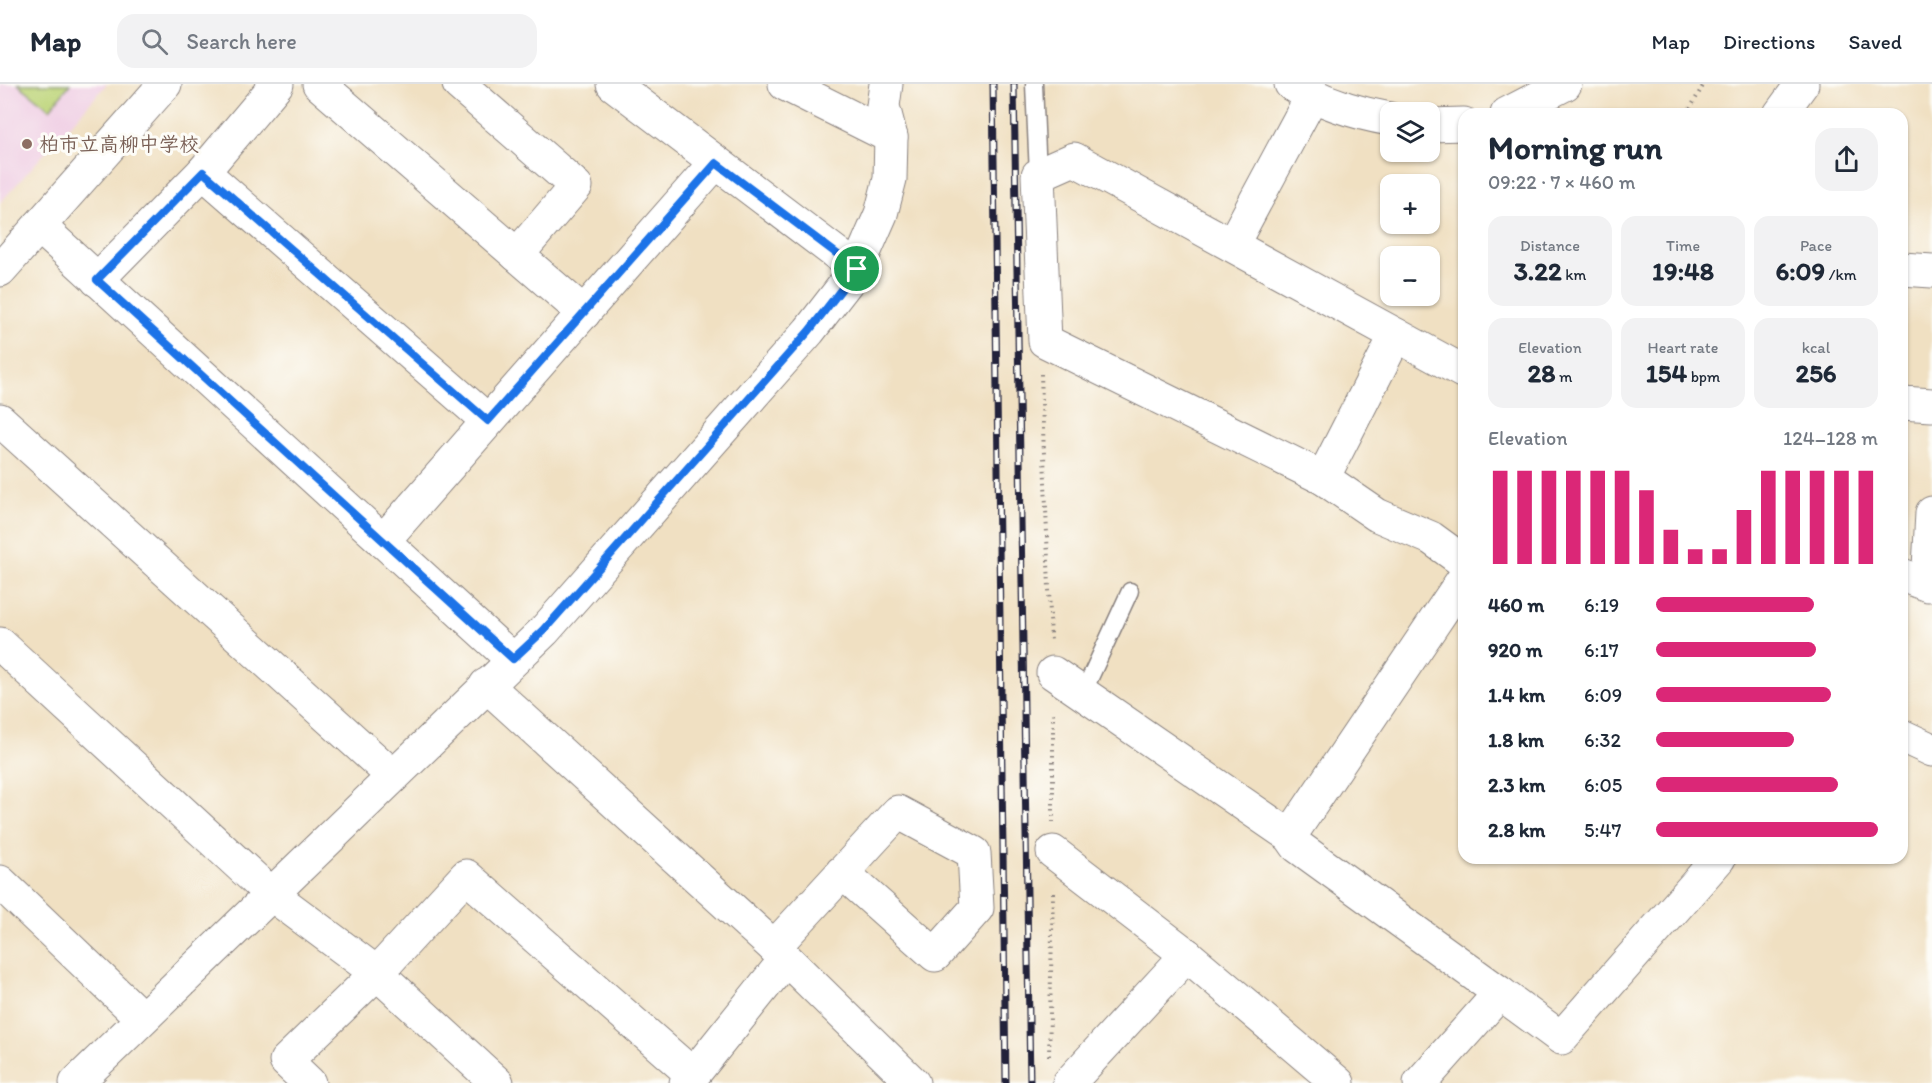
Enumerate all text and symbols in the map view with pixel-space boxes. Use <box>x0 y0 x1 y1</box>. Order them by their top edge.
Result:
search box <box>117 14 537 68</box>
text: Map <box>30 24 81 58</box>
icon: search <box>138 25 171 58</box>
text: Search here <box>186 28 297 55</box>
text: Map <box>1652 29 1690 54</box>
text: Directions <box>1723 29 1815 54</box>
text: Saved <box>1848 29 1902 54</box>
map controls <box>1380 102 1440 306</box>
button: layers <box>1380 102 1440 162</box>
text: Morning run <box>1488 128 1663 167</box>
button: share <box>1815 128 1878 191</box>
place label: 柏市立高柳中学校 <box>39 132 199 156</box>
marker: 柏市立高柳中学校 <box>20 137 34 151</box>
text: 09:22 · 7 × 460 m <box>1488 170 1635 194</box>
button: + <box>1380 174 1440 234</box>
text: Distance <box>1520 236 1580 255</box>
text: Time <box>1666 236 1700 255</box>
text: Pace <box>1800 236 1832 255</box>
pin <box>831 243 882 294</box>
button: − <box>1380 246 1440 306</box>
icon: arrive <box>840 252 873 285</box>
text: 3.22 <box>1514 255 1562 287</box>
text: 19:48 <box>1652 255 1714 287</box>
text: 6:09 <box>1775 255 1825 287</box>
text: km <box>1562 265 1586 284</box>
text: /km <box>1825 265 1857 284</box>
text: Elevation <box>1518 338 1582 357</box>
text: Heart rate <box>1648 338 1718 357</box>
text: kcal <box>1802 338 1830 357</box>
text: 28 <box>1528 357 1555 389</box>
text: 154 <box>1646 357 1687 389</box>
text: 256 <box>1795 357 1837 389</box>
text: m <box>1555 367 1573 386</box>
text: bpm <box>1687 367 1720 386</box>
text: Elevation <box>1488 426 1567 450</box>
text: 124–128 m <box>1783 426 1878 450</box>
text: 460 m <box>1488 593 1544 617</box>
text: 6:19 <box>1584 593 1619 617</box>
text: 920 m <box>1488 638 1543 662</box>
text: 6:17 <box>1584 638 1619 662</box>
text: 1.4 km <box>1488 683 1545 707</box>
text: 6:09 <box>1584 683 1622 707</box>
text: 1.8 km <box>1488 728 1544 752</box>
text: 6:32 <box>1584 728 1621 752</box>
text: 2.3 km <box>1488 773 1545 797</box>
text: 6:05 <box>1584 773 1622 797</box>
text: 2.8 km <box>1488 818 1545 842</box>
text: 5:47 <box>1584 818 1621 842</box>

